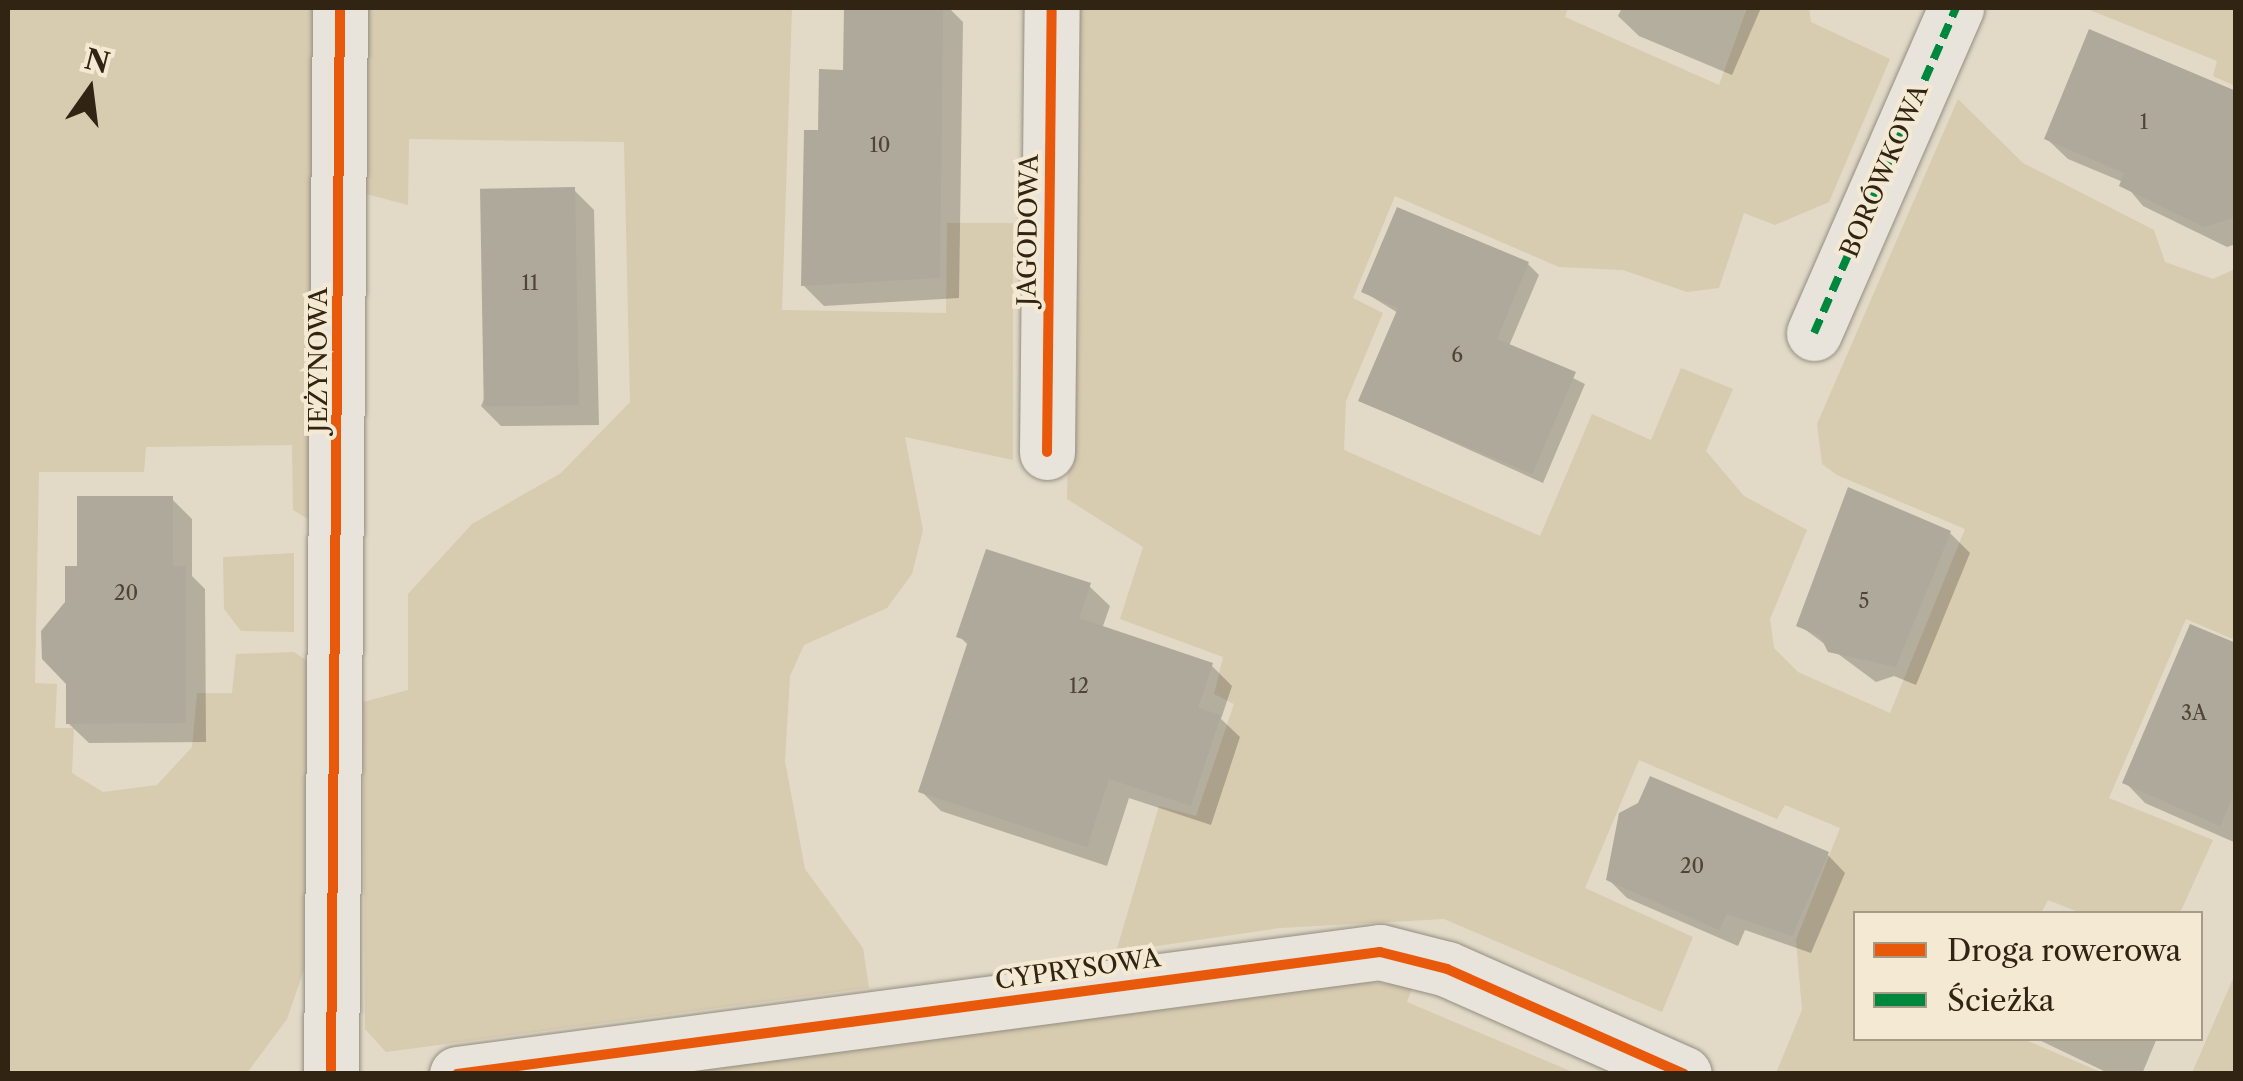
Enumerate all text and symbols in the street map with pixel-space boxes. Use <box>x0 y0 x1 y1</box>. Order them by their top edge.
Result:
north arrow <box>40 40 140 140</box>
text: N <box>81 41 113 80</box>
street label: BORÓWKOWA <box>1835 80 1935 262</box>
house number: 1 <box>2140 110 2148 134</box>
house number: 10 <box>869 133 891 157</box>
street label: JAGODOWA <box>1013 154 1045 306</box>
house number: 11 <box>522 271 538 295</box>
street label: JEŻYNOWA <box>304 287 334 433</box>
house number: 6 <box>1451 343 1463 367</box>
house number: 20 <box>114 581 138 605</box>
house number: 5 <box>1859 589 1869 613</box>
house number: 12 <box>1069 674 1089 698</box>
house number: 3A <box>2181 701 2207 725</box>
house number: 20 <box>1680 854 1704 878</box>
legend <box>1853 911 2203 1041</box>
text: Droga rowerowa <box>1947 932 2181 969</box>
street label: CYPRYSOWA <box>993 944 1163 996</box>
text: Ścieżka <box>1947 982 2055 1019</box>

